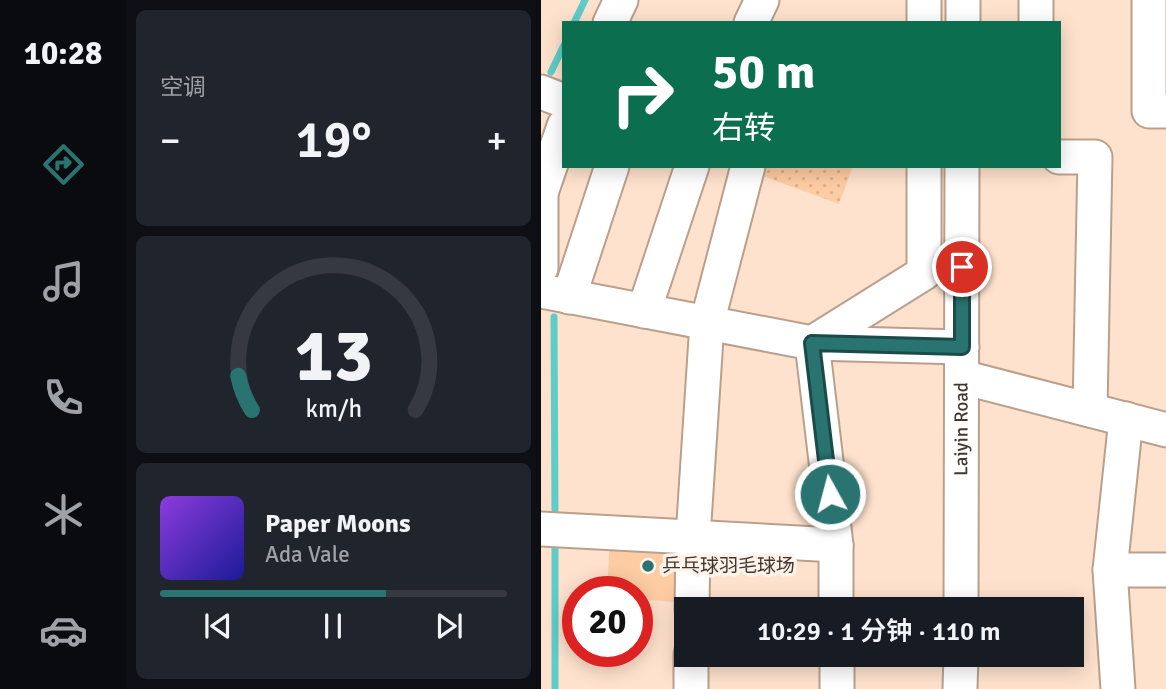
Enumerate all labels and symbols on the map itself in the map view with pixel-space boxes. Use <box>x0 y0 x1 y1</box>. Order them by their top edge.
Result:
pin <box>932 237 992 297</box>
street label: Laiyin Road <box>949 382 974 476</box>
position arrow <box>793 457 867 531</box>
place label: 乒乓球羽毛球场 <box>662 554 795 578</box>
marker: 乒乓球羽毛球场 <box>640 558 656 574</box>
speed limit sign: 20 <box>562 576 653 667</box>

